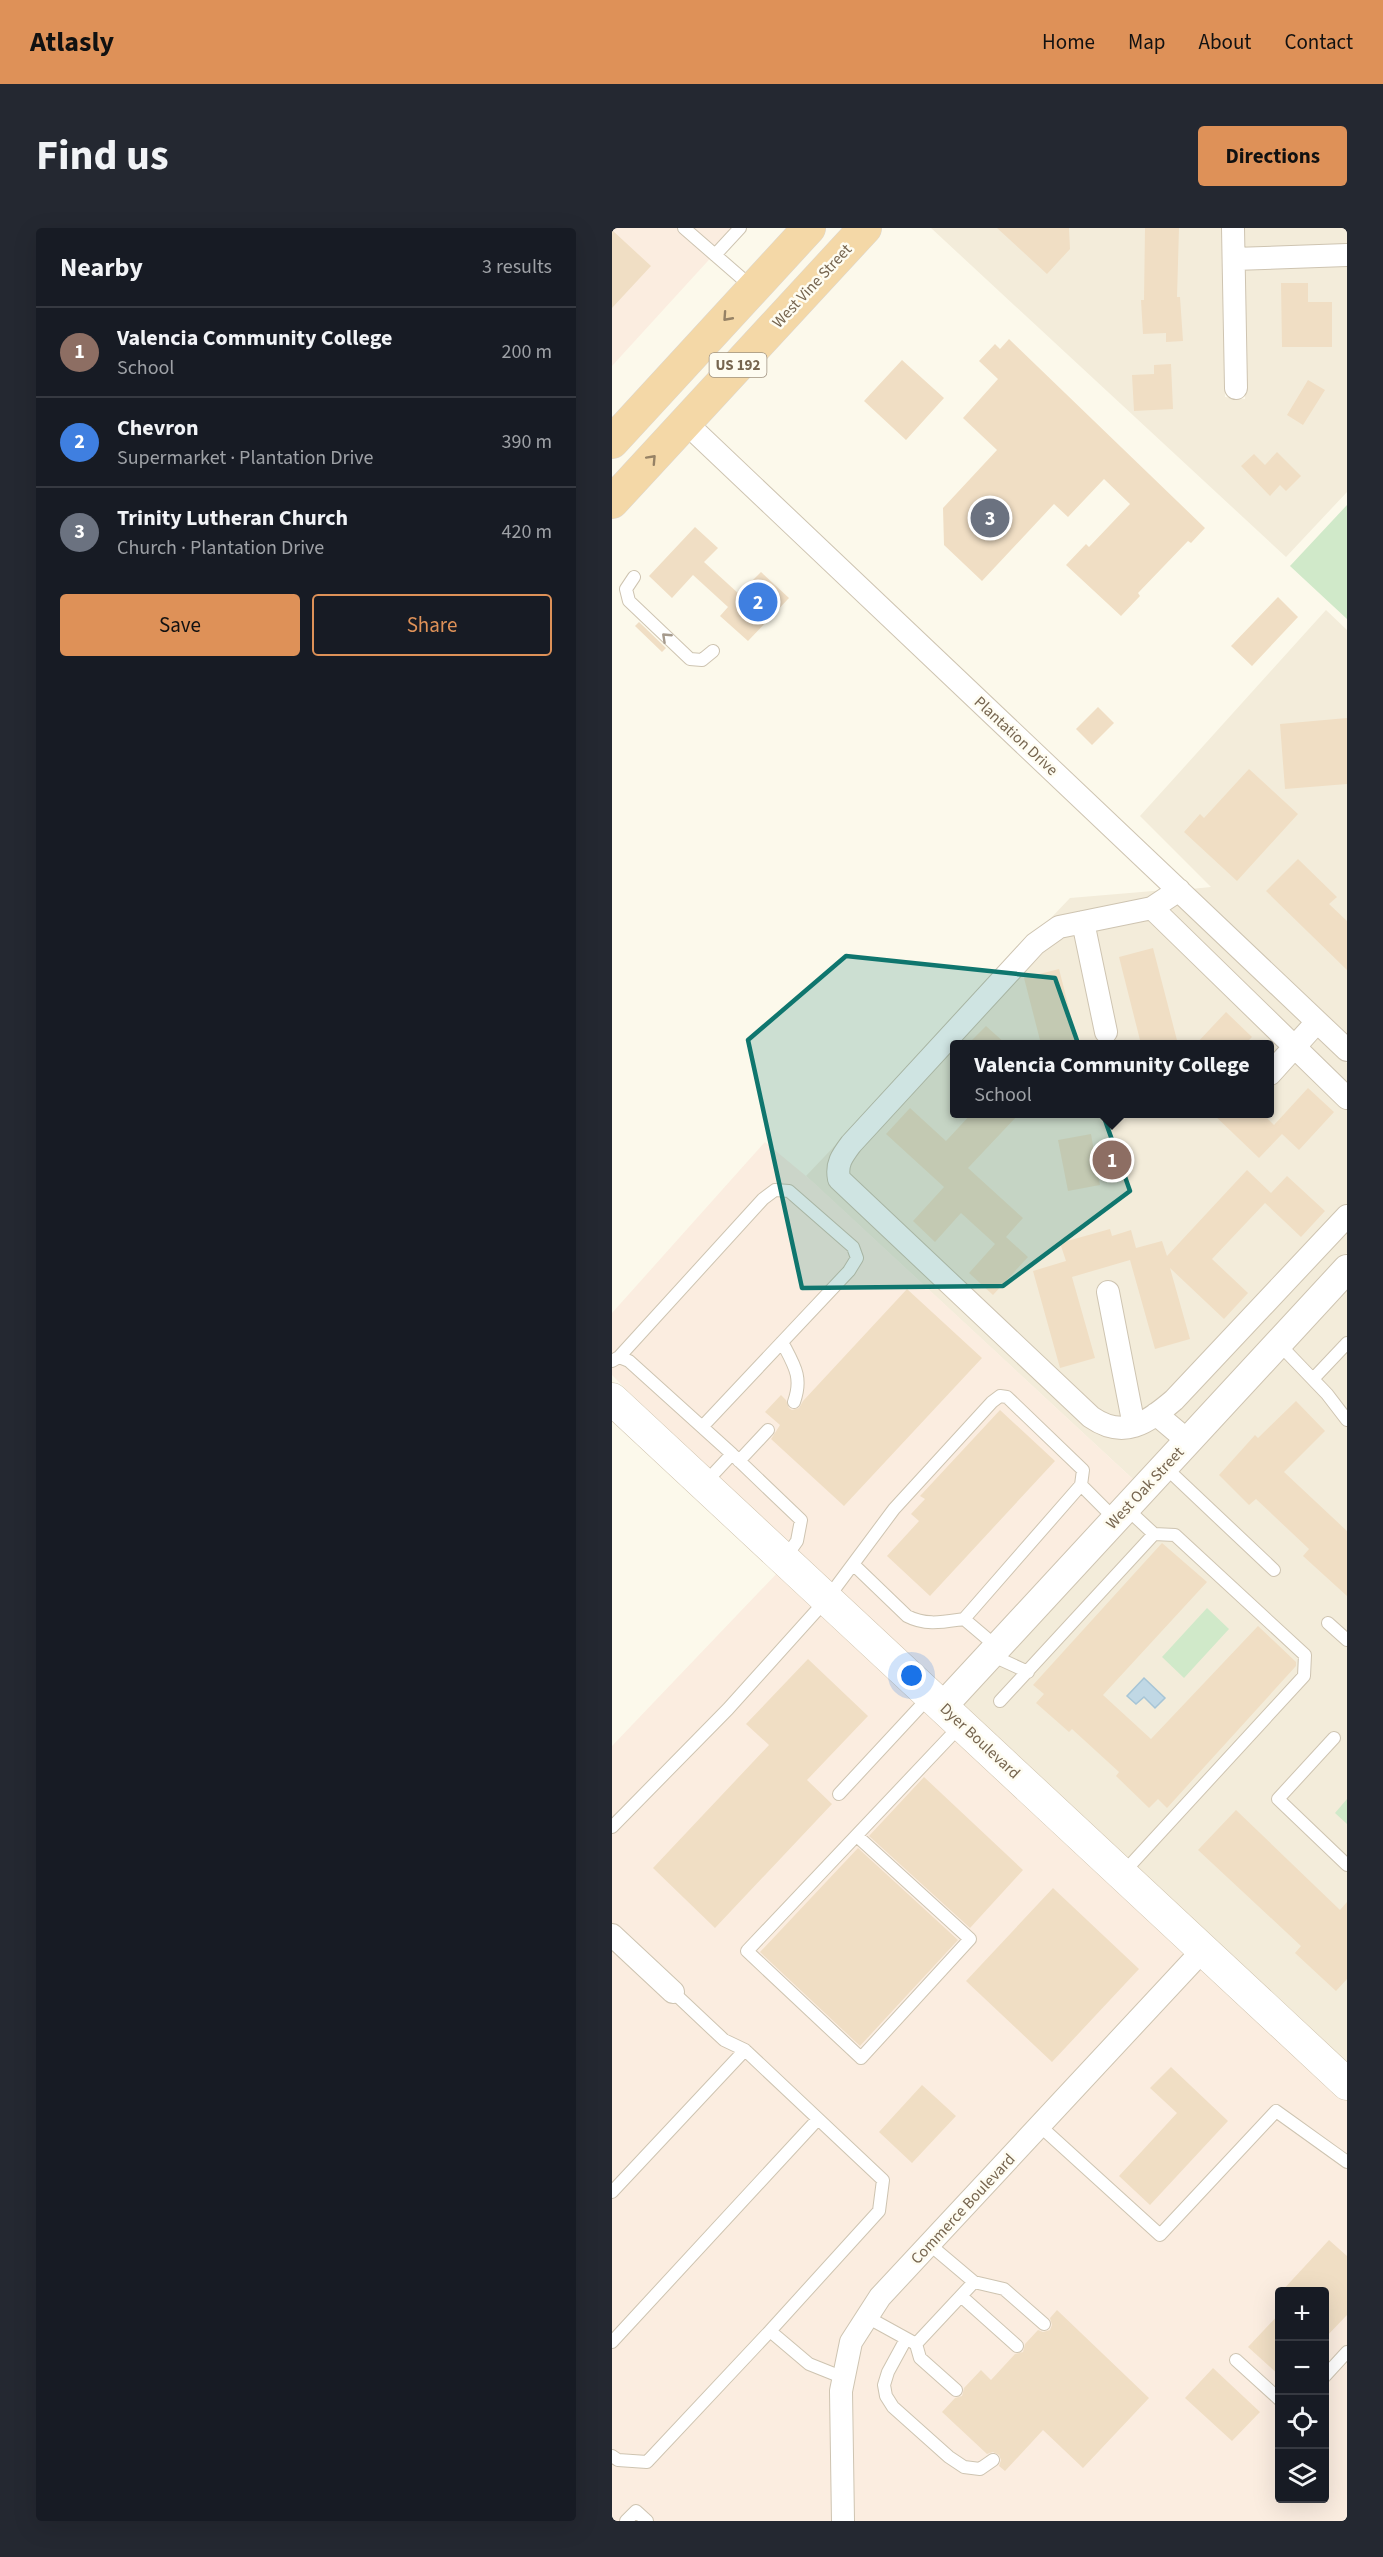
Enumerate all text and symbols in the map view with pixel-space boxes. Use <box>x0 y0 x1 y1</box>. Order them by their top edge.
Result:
text: Atlasly <box>30 22 114 62</box>
text: Home <box>1042 27 1095 57</box>
text: Map <box>1128 27 1166 57</box>
text: About <box>1199 27 1251 57</box>
text: Contact <box>1284 27 1353 57</box>
text: Find us <box>36 126 169 186</box>
button: Directions <box>1198 126 1347 186</box>
street label: West Vine Street <box>767 239 857 333</box>
text: Nearby <box>60 249 143 286</box>
text: 3 results <box>482 253 552 281</box>
one-way arrow <box>723 310 734 321</box>
text: Valencia Community College <box>117 322 392 354</box>
text: 1 <box>74 338 85 366</box>
text: 200 m <box>502 338 552 366</box>
road number: US 192 <box>710 353 766 377</box>
text: School <box>117 354 174 382</box>
text: Chevron <box>117 412 198 444</box>
text: 2 <box>74 428 85 456</box>
text: 390 m <box>502 428 552 456</box>
text: Supermarket · Plantation Drive <box>117 444 374 472</box>
one-way arrow <box>644 455 655 466</box>
pin: 3 <box>970 496 1010 540</box>
text: Trinity Lutheran Church <box>117 502 348 534</box>
text: 3 <box>74 518 85 546</box>
text: 420 m <box>502 518 552 546</box>
text: Church · Plantation Drive <box>117 534 324 562</box>
pin: 2 <box>738 580 778 625</box>
button: Save <box>60 594 300 656</box>
button: Share <box>312 594 552 656</box>
one-way arrow <box>663 633 673 644</box>
street label: Plantation Drive <box>969 691 1063 781</box>
popup <box>950 1040 1274 1118</box>
text: Valencia Community College <box>974 1049 1250 1081</box>
text: School <box>974 1081 1032 1109</box>
pin: 1 <box>1092 1138 1132 1182</box>
street label: West Oak Street <box>1101 1442 1189 1534</box>
your location <box>897 1661 926 1690</box>
street label: Dyer Boulevard <box>935 1698 1025 1784</box>
street label: Commerce Boulevard <box>906 2149 1020 2269</box>
map controls <box>1275 2287 1329 2503</box>
button: + <box>1275 2287 1329 2341</box>
button: − <box>1275 2341 1329 2395</box>
button: locate <box>1275 2395 1329 2449</box>
button: layers <box>1275 2449 1329 2503</box>

